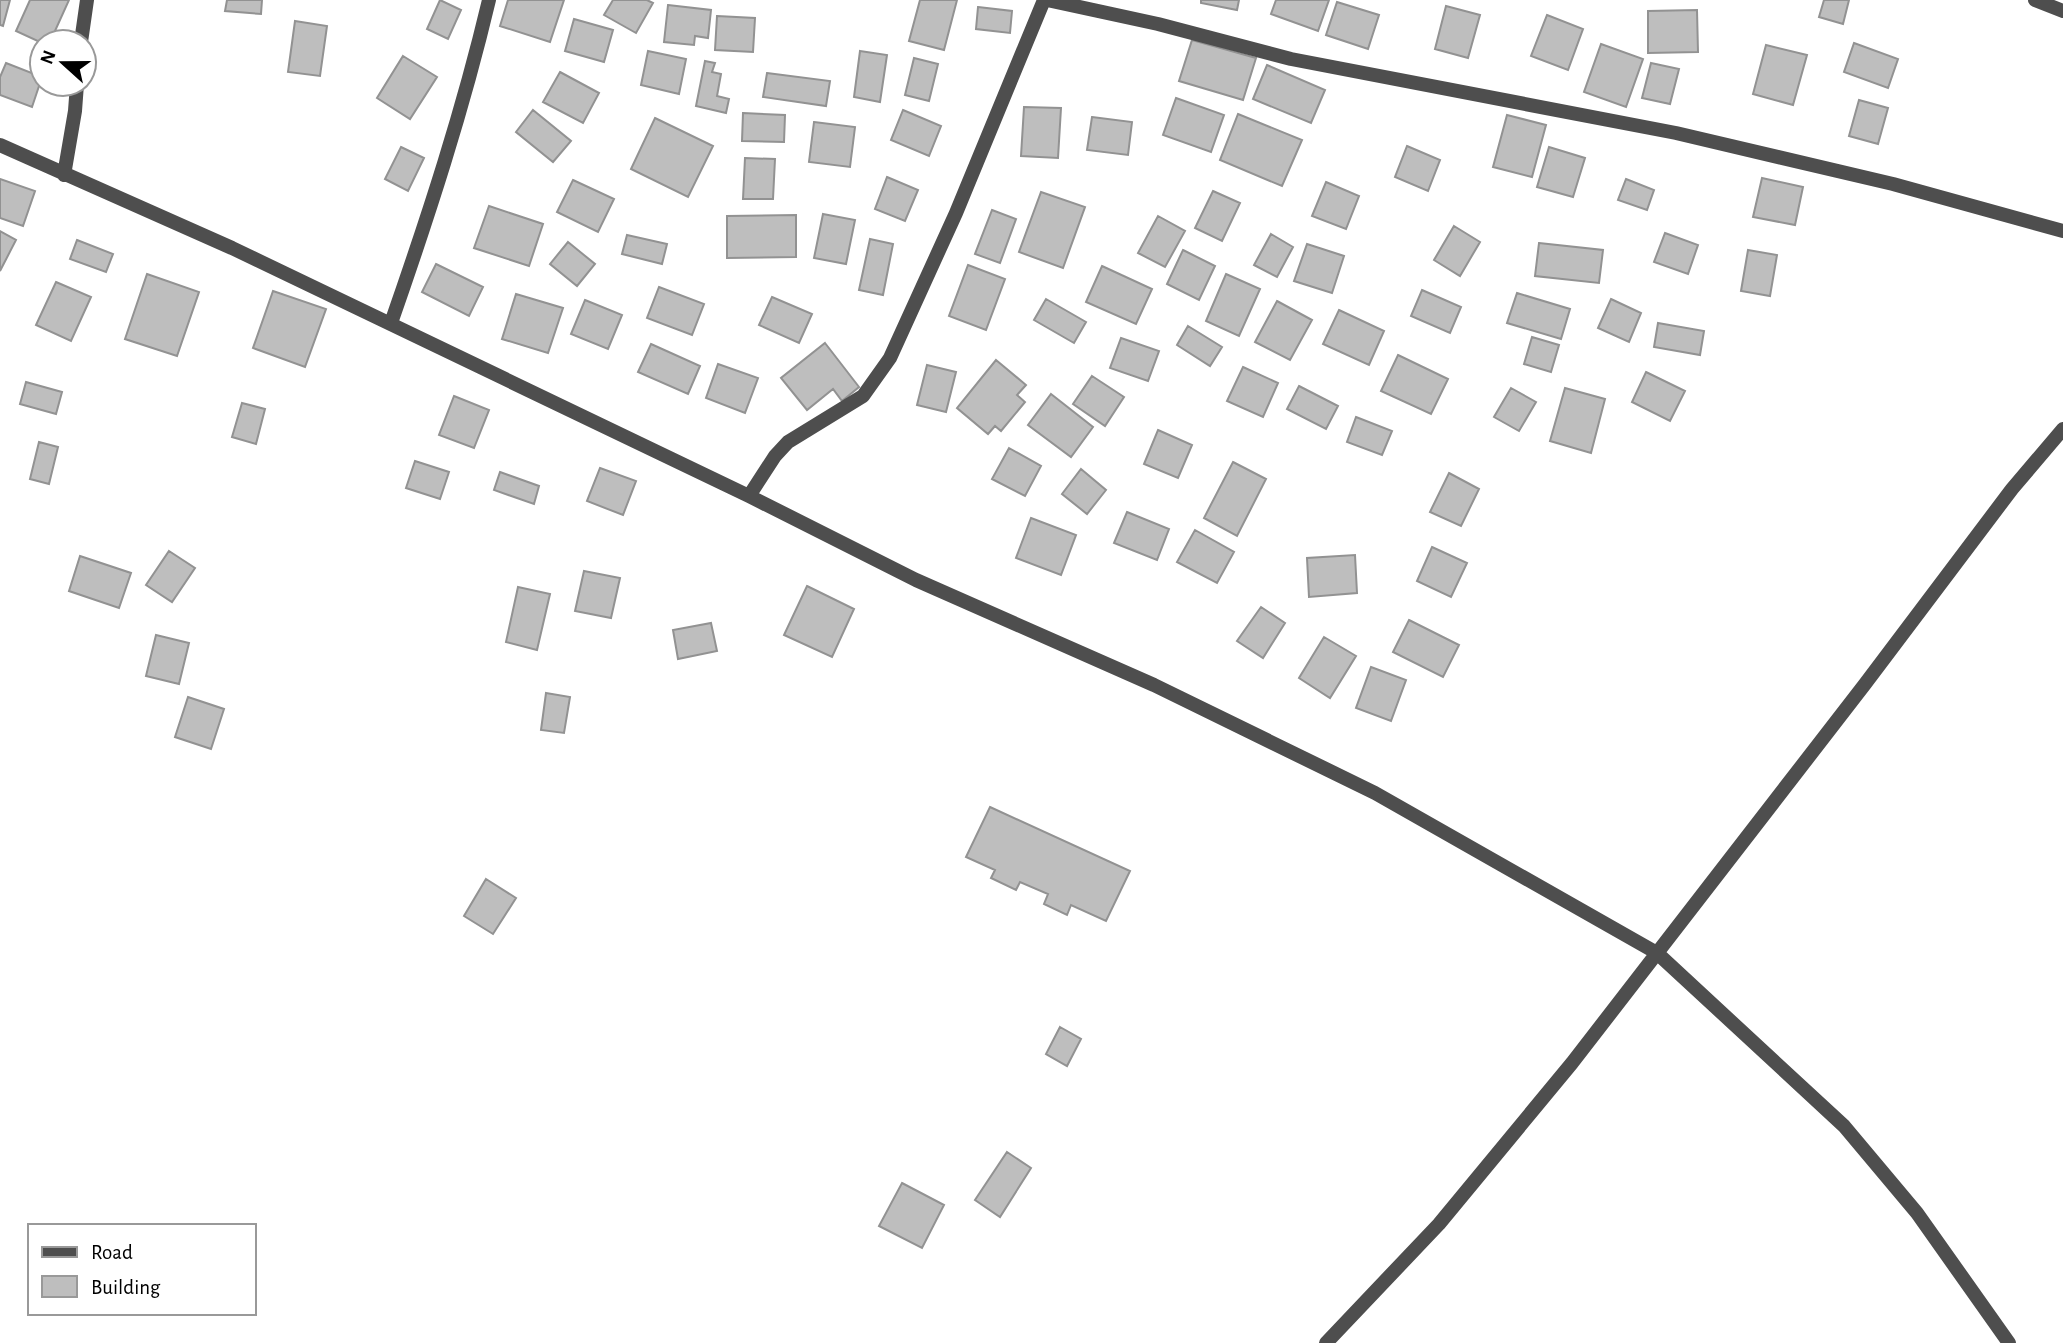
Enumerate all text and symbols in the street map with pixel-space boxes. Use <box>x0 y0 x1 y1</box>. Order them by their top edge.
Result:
north arrow <box>28 28 98 98</box>
text: N <box>37 48 60 67</box>
legend <box>28 1224 256 1315</box>
text: Road <box>91 1242 133 1263</box>
text: Building <box>91 1277 161 1298</box>

